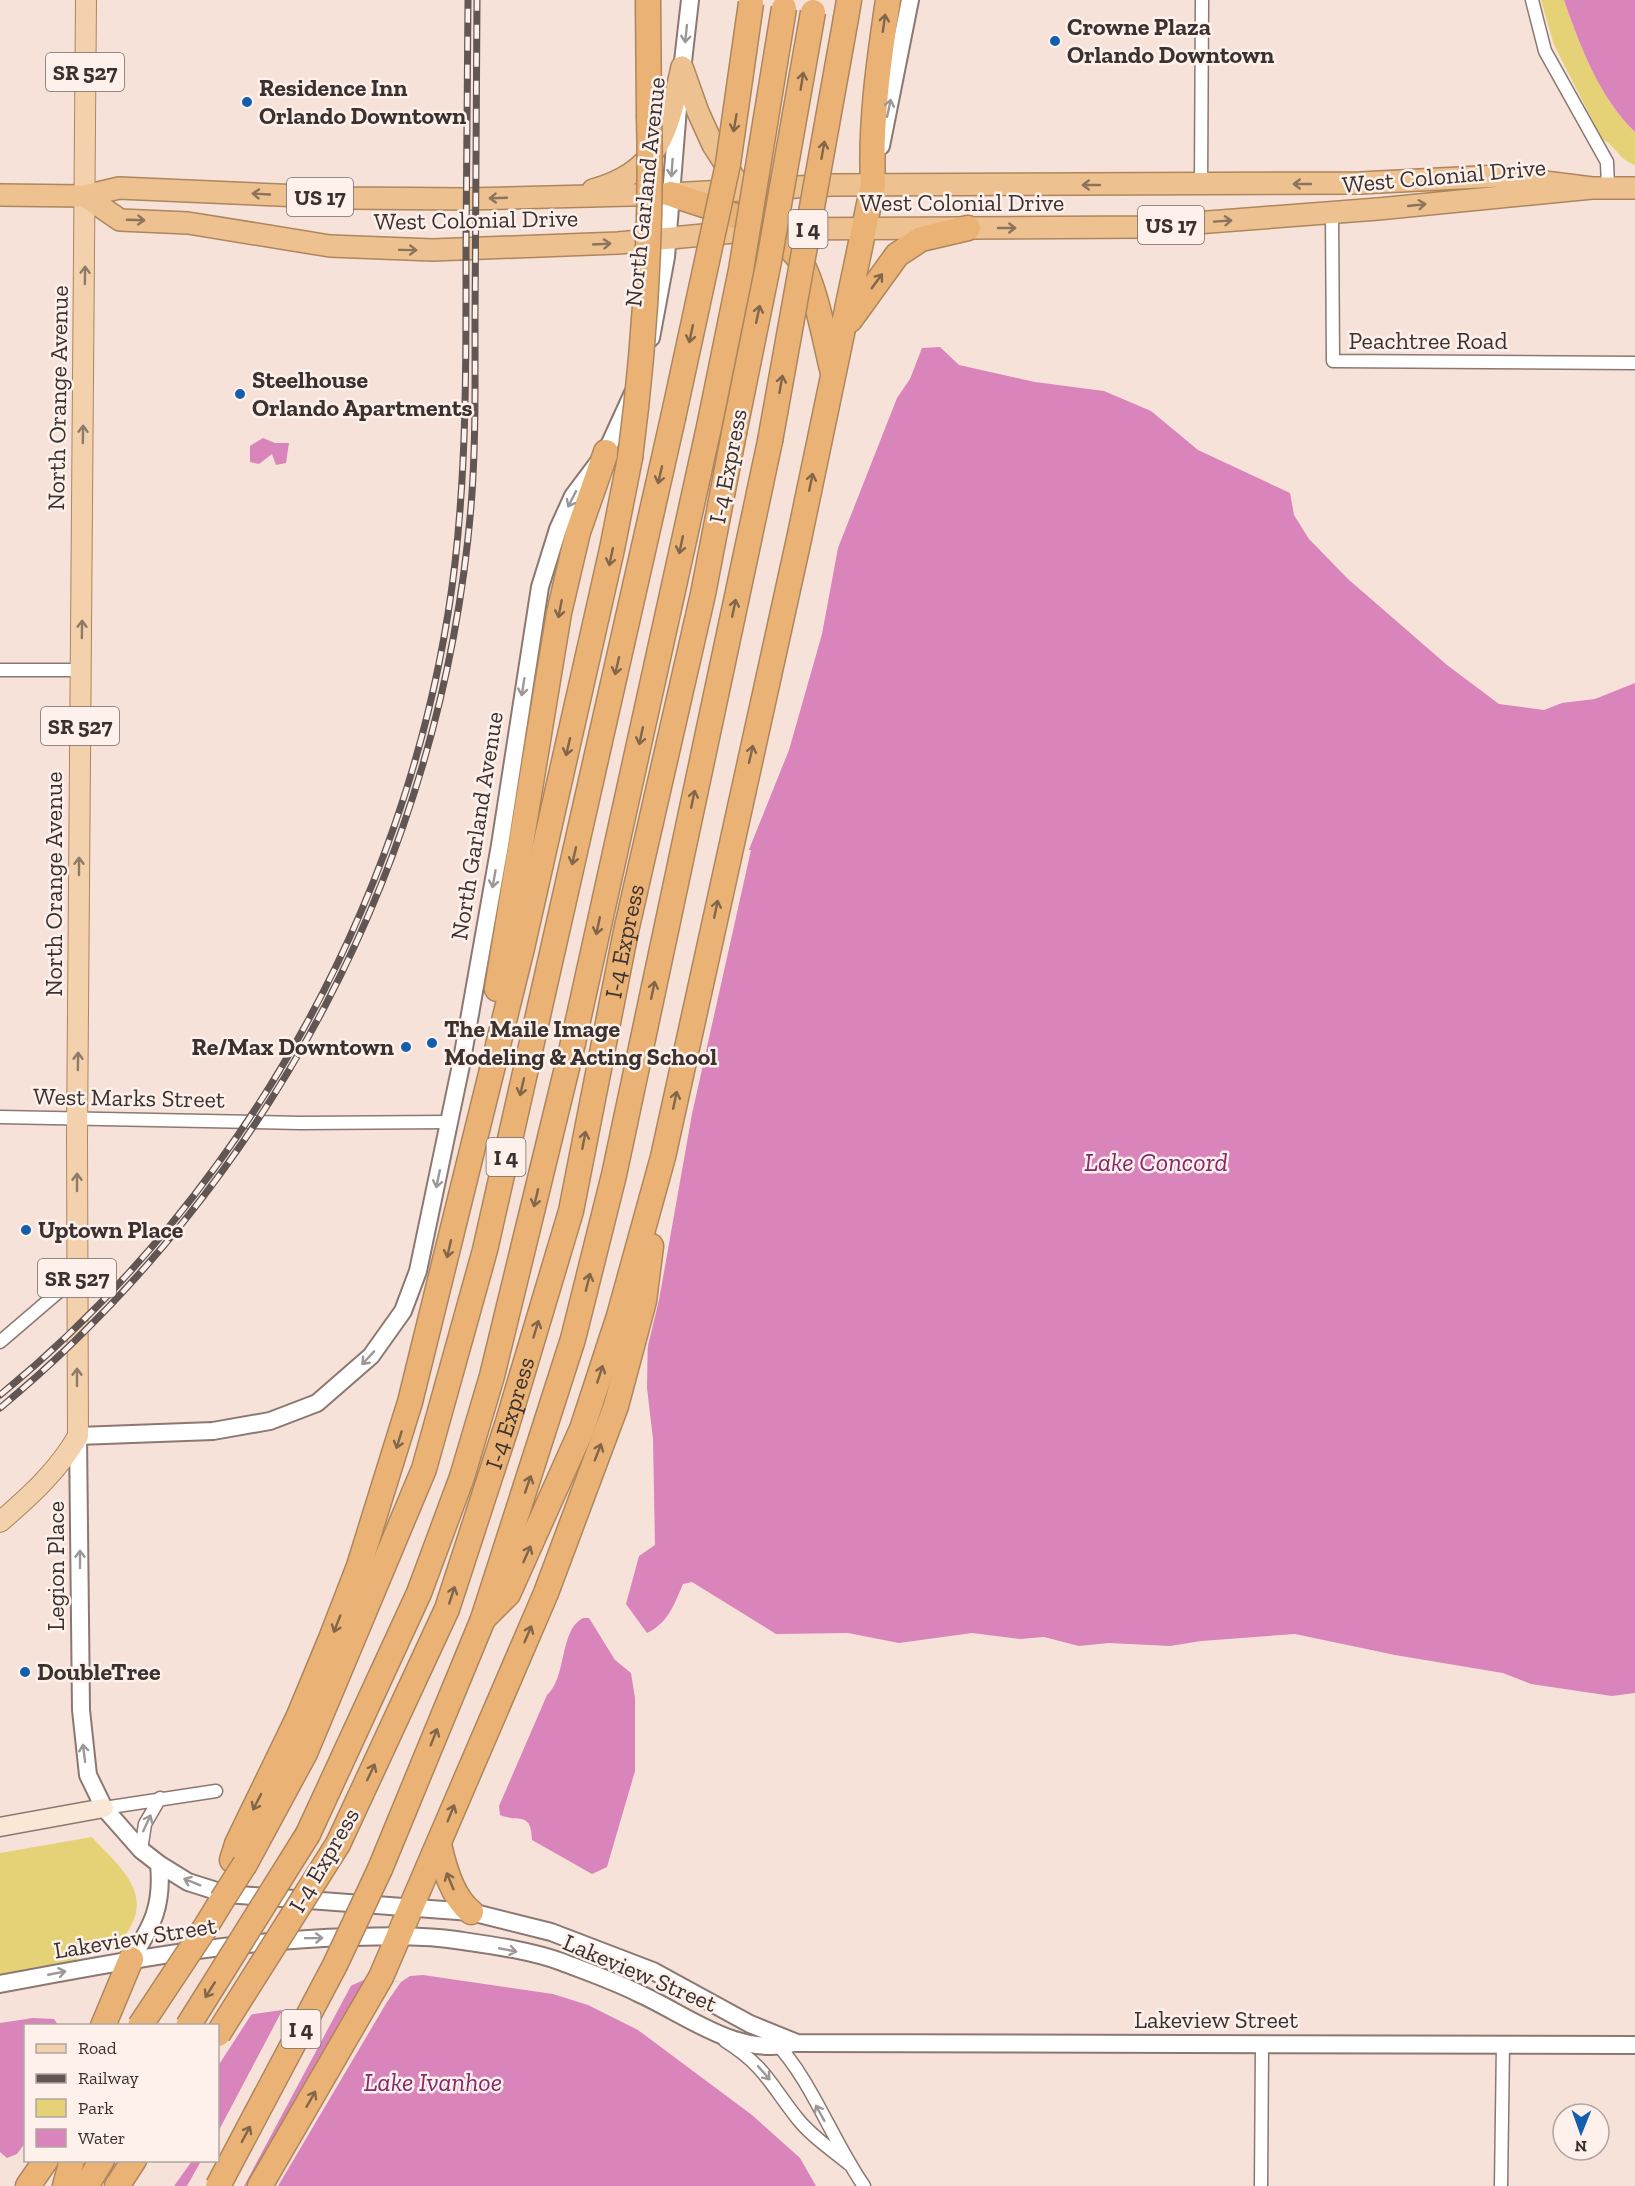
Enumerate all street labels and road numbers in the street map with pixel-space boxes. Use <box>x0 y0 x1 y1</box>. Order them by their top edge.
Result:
road number: SR 527 <box>46 53 124 91</box>
street label: North Garland Avenue <box>618 76 671 308</box>
street label: West Colonial Drive <box>1341 152 1547 199</box>
road number: US 17 <box>287 178 353 216</box>
street label: West Colonial Drive <box>860 188 1064 217</box>
street label: West Colonial Drive <box>374 203 578 236</box>
road number: US 17 <box>1138 206 1204 244</box>
road number: I 4 <box>788 210 828 248</box>
street label: North Orange Avenue <box>41 285 74 511</box>
street label: Peachtree Road <box>1348 326 1508 355</box>
street label: I-4 Express <box>702 406 753 526</box>
road number: SR 527 <box>41 707 119 745</box>
street label: North Garland Avenue <box>444 710 509 942</box>
street label: North Orange Avenue <box>39 771 68 997</box>
street label: I-4 Express <box>598 881 650 1001</box>
street label: West Marks Street <box>33 1081 225 1114</box>
road number: I 4 <box>486 1138 526 1176</box>
road number: SR 527 <box>38 1259 116 1297</box>
street label: I-4 Express <box>479 1353 541 1473</box>
street label: Legion Place <box>41 1501 70 1631</box>
street label: I-4 Express <box>282 1802 365 1917</box>
street label: Lakeview Street <box>52 1910 218 1965</box>
street label: Lakeview Street <box>559 1927 721 2018</box>
street label: Lakeview Street <box>1134 2005 1298 2034</box>
road number: I 4 <box>282 2010 320 2048</box>

